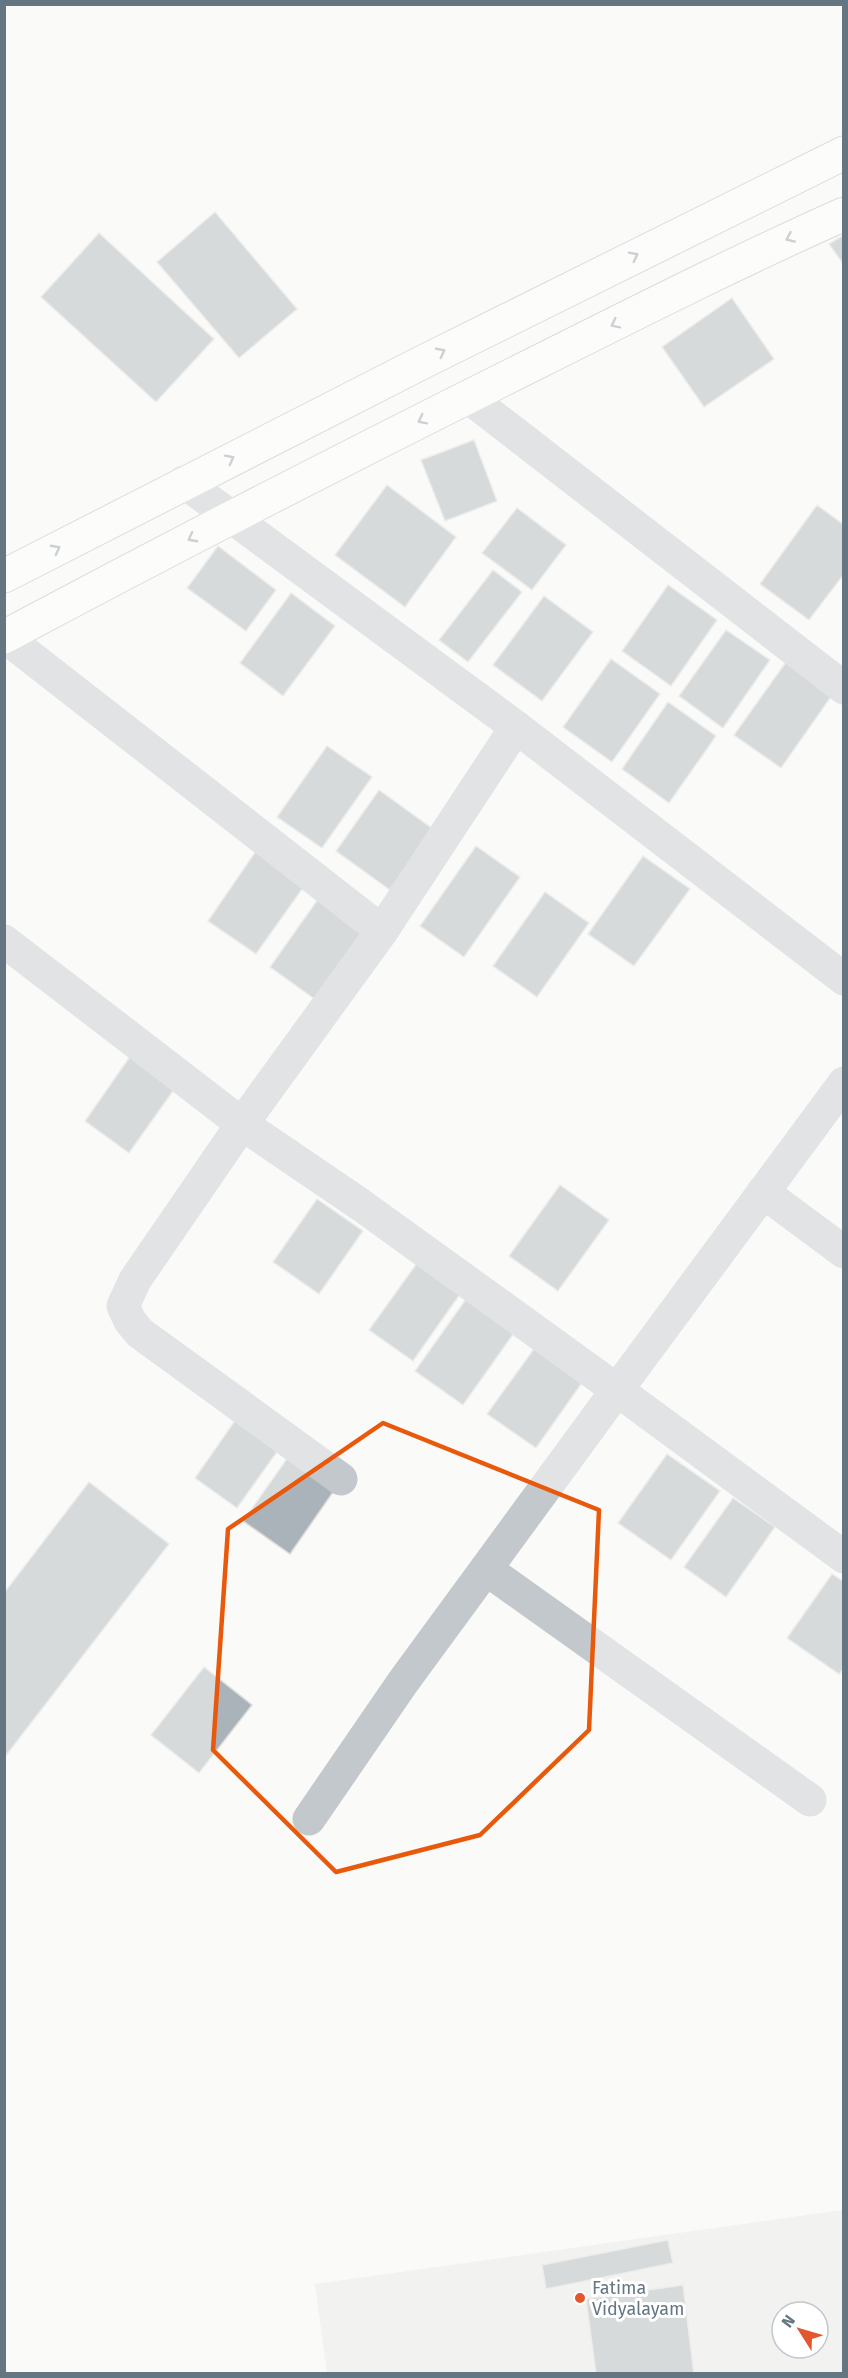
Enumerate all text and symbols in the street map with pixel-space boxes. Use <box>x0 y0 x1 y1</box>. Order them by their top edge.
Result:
one-way arrow <box>785 231 796 243</box>
one-way arrow <box>628 251 639 263</box>
one-way arrow <box>610 317 621 328</box>
one-way arrow <box>435 348 446 360</box>
one-way arrow <box>417 413 428 425</box>
one-way arrow <box>223 455 234 467</box>
one-way arrow <box>188 531 198 542</box>
one-way arrow <box>50 545 61 556</box>
place label: Fatima Vidyalayam <box>592 2277 685 2320</box>
marker: Fatima Vidyalayam <box>573 2291 587 2305</box>
north arrow <box>770 2300 830 2360</box>
text: N <box>778 2311 799 2331</box>

